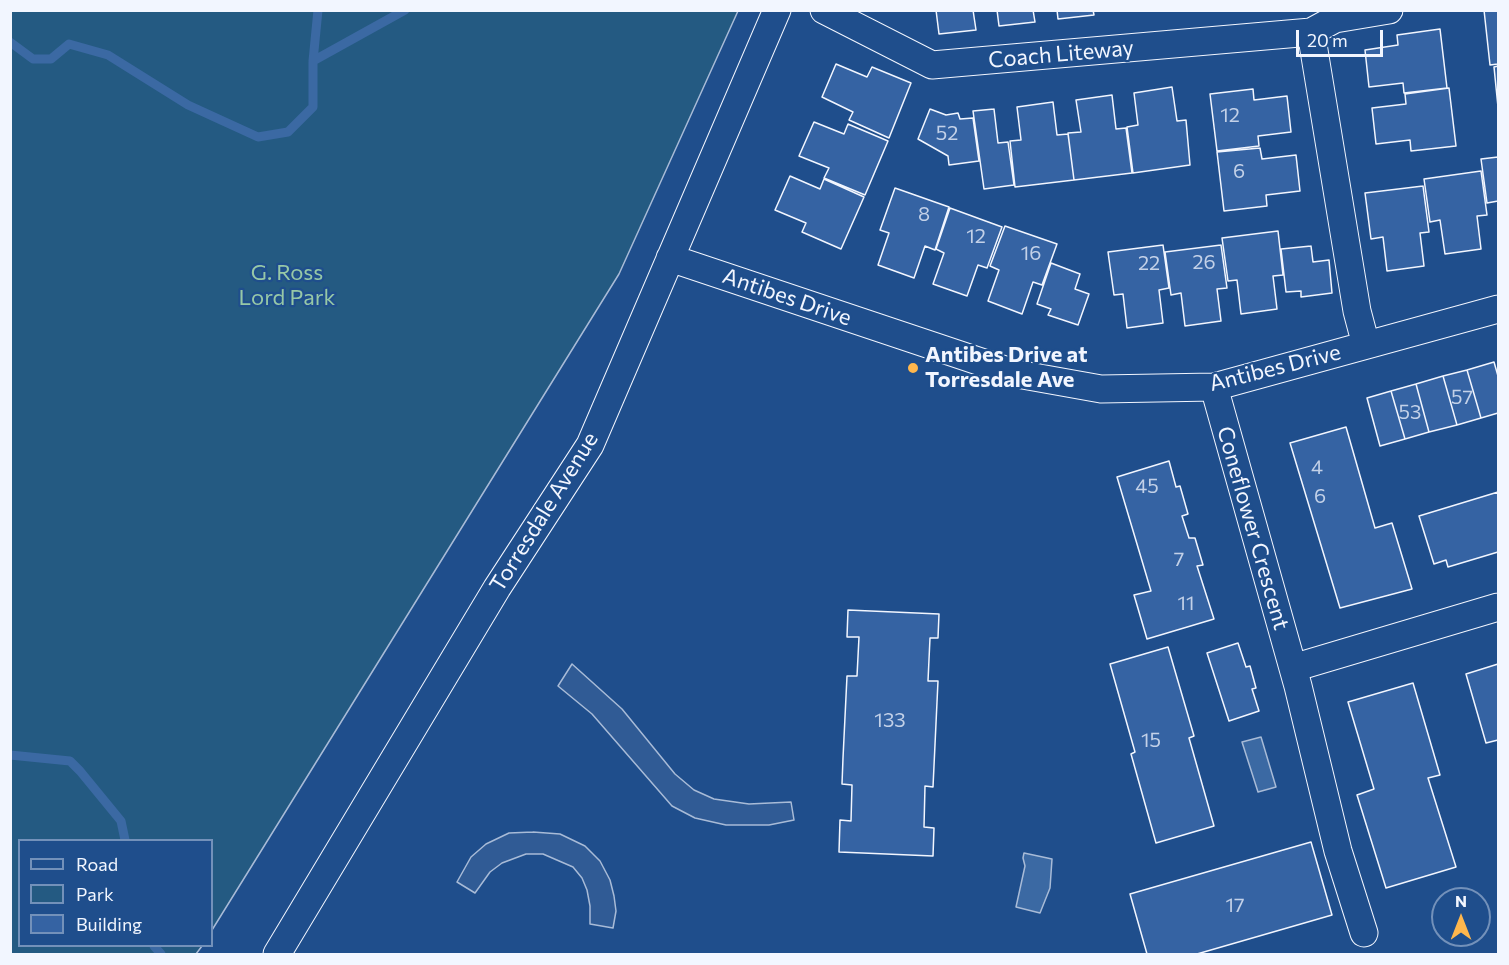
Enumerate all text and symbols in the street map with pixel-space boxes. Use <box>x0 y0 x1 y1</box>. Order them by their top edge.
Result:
scale bar <box>1299 18 1386 56</box>
text: 20 m <box>1307 29 1348 51</box>
street label: Coach Liteway <box>987 34 1135 74</box>
house number: 12 <box>1220 103 1240 127</box>
house number: 52 <box>936 121 958 145</box>
house number: 6 <box>1233 159 1245 183</box>
house number: 8 <box>918 202 930 226</box>
house number: 12 <box>966 224 986 248</box>
house number: 16 <box>1021 241 1041 265</box>
house number: 26 <box>1192 250 1216 274</box>
house number: 22 <box>1138 251 1160 275</box>
park label: G. Ross Lord Park <box>238 260 336 312</box>
street label: Antibes Drive <box>719 263 855 331</box>
street label: Antibes Drive <box>1207 339 1343 397</box>
place label: Antibes Drive at Torresdale Ave <box>925 342 1088 394</box>
marker: Antibes Drive at Torresdale Ave <box>906 361 920 375</box>
house number: 57 <box>1451 385 1473 409</box>
house number: 53 <box>1399 400 1421 424</box>
street label: Coneflower Crescent <box>1211 423 1295 633</box>
street label: Torresdale Avenue <box>484 427 604 597</box>
house number: 4 <box>1311 455 1323 479</box>
house number: 45 <box>1135 474 1159 498</box>
house number: 6 <box>1314 484 1326 508</box>
house number: 7 <box>1174 547 1184 571</box>
house number: 11 <box>1177 591 1195 615</box>
house number: 133 <box>874 708 906 732</box>
house number: 15 <box>1141 728 1161 752</box>
legend <box>18 839 213 947</box>
text: Road <box>76 853 118 875</box>
text: Park <box>76 883 114 905</box>
north arrow <box>1431 887 1491 947</box>
text: N <box>1455 891 1467 910</box>
house number: 17 <box>1225 893 1245 917</box>
text: Building <box>76 913 142 935</box>

